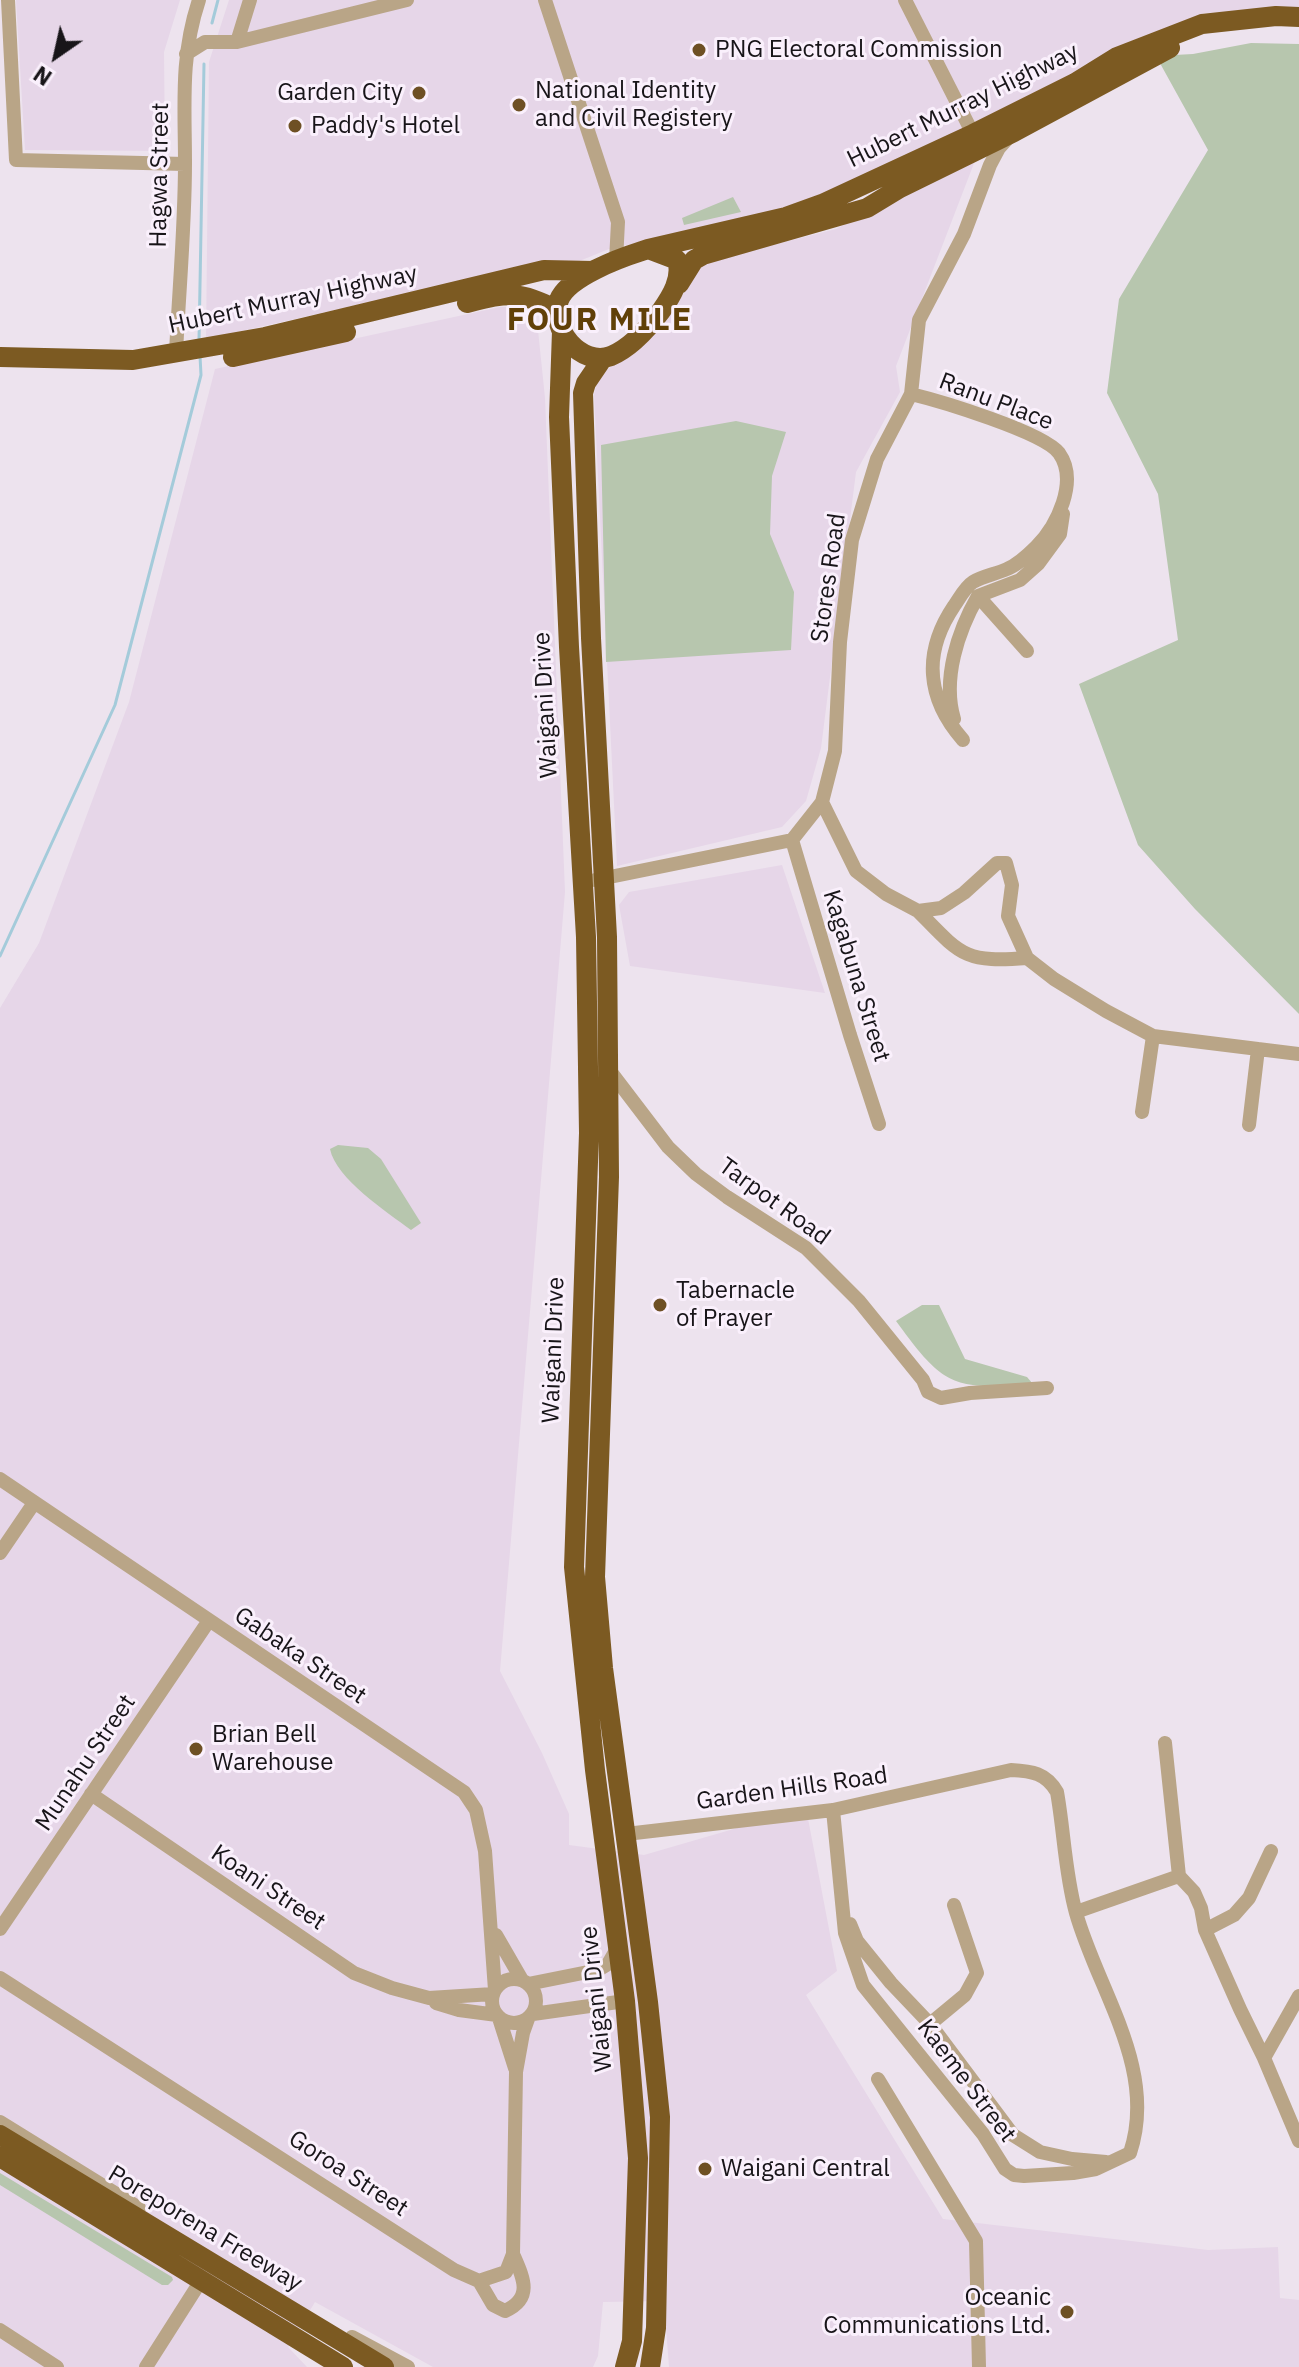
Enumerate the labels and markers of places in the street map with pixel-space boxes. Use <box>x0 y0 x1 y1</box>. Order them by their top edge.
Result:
place label: PNG Electoral Commission <box>715 36 1003 64</box>
marker: PNG Electoral Commission <box>690 41 708 59</box>
place label: National Identity and Civil Registery <box>535 77 733 133</box>
place label: Garden City <box>277 79 403 107</box>
marker: Garden City <box>410 84 428 102</box>
marker: National Identity and Civil Registery <box>510 96 528 114</box>
place label: Paddy's Hotel <box>311 112 460 140</box>
marker: Paddy's Hotel <box>286 117 304 135</box>
place label: Tabernacle of Prayer <box>676 1277 795 1333</box>
marker: Tabernacle of Prayer <box>651 1296 669 1314</box>
place label: Brian Bell Warehouse <box>212 1721 333 1777</box>
marker: Brian Bell Warehouse <box>187 1740 205 1758</box>
place label: Waigani Central <box>721 2155 890 2183</box>
marker: Waigani Central <box>696 2160 714 2178</box>
place label: Oceanic Communications Ltd. <box>823 2284 1051 2340</box>
marker: Oceanic Communications Ltd. <box>1058 2303 1076 2321</box>

